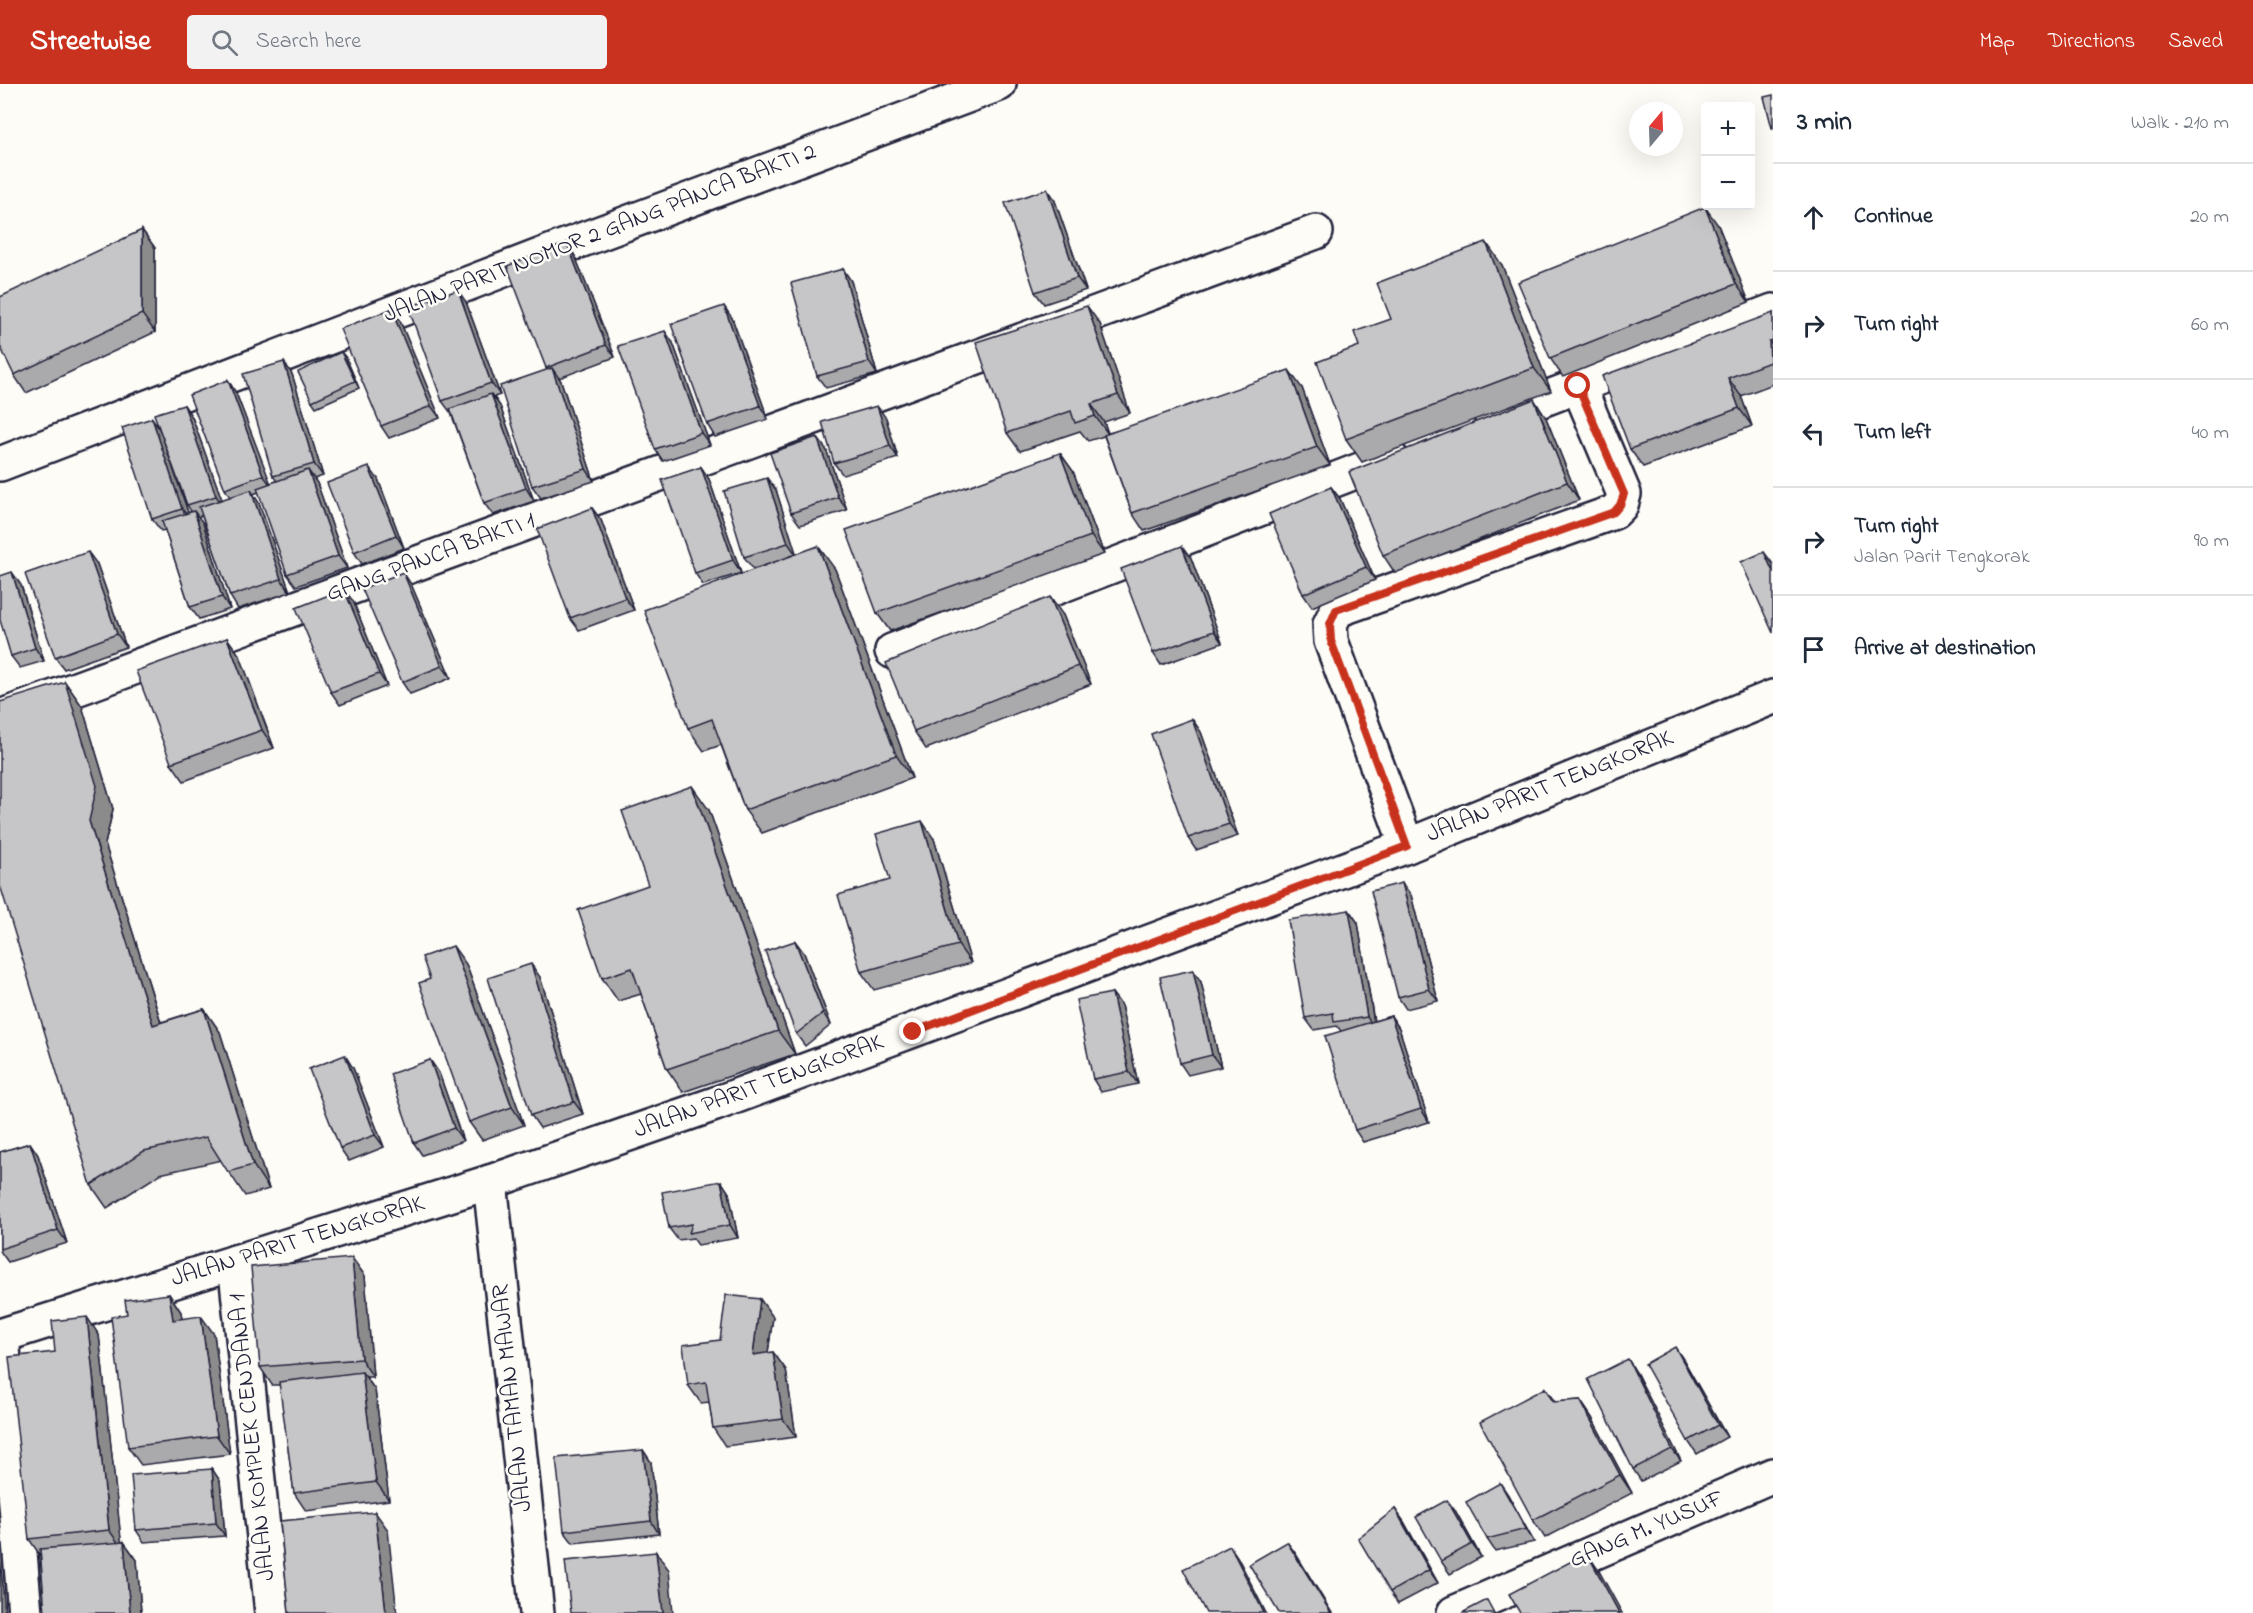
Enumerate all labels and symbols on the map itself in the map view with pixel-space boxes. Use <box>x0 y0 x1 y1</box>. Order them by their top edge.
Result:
north arrow <box>1629 102 1683 156</box>
street label: JALAN PARIT NOMOR 2 GANG PANCA BAKTI 2 <box>379 135 821 333</box>
route start <box>1564 372 1590 398</box>
street label: GANG PANCA BAKTI 1 <box>322 504 541 612</box>
street label: JALAN PARIT TENGKORAK <box>1421 721 1679 853</box>
route end <box>899 1018 925 1044</box>
street label: JALAN PARIT TENGKORAK <box>629 1025 889 1149</box>
street label: JALAN PARIT TENGKORAK <box>167 1187 429 1297</box>
street label: JALAN TAMAN MAWAR <box>484 1282 542 1513</box>
street label: JALAN KOMPLEK CENDANA 1 <box>220 1291 285 1582</box>
street label: GANG M. YUSUF <box>1564 1482 1730 1578</box>

